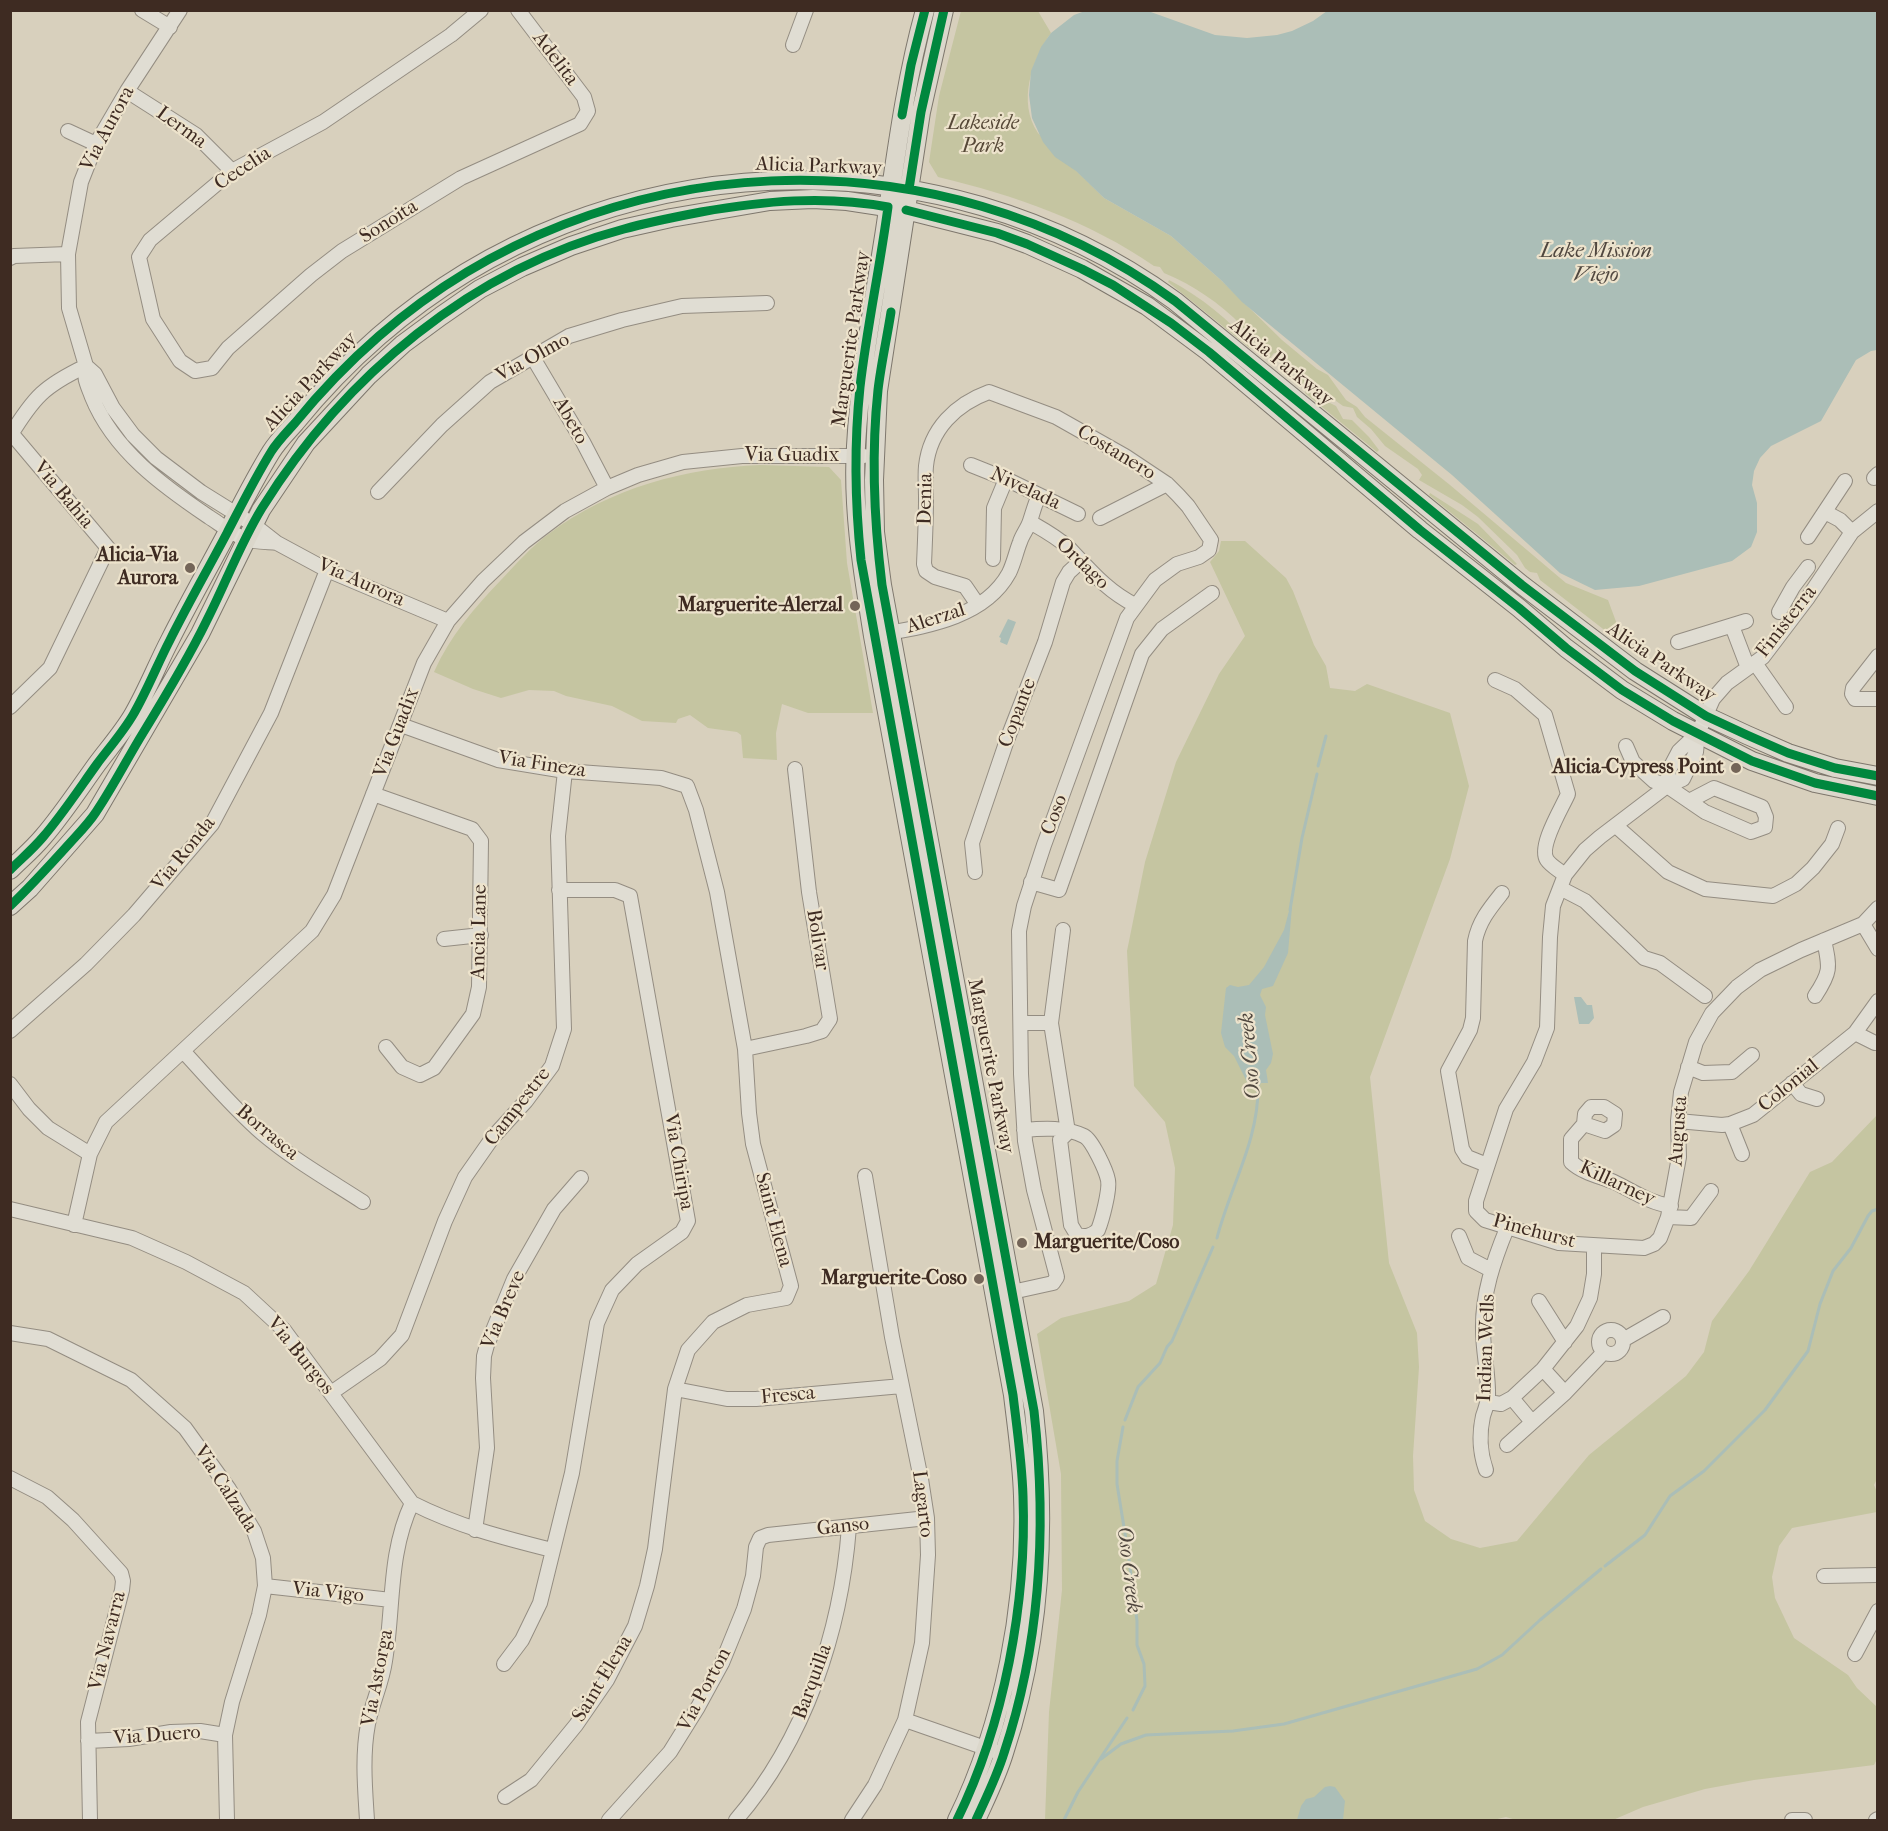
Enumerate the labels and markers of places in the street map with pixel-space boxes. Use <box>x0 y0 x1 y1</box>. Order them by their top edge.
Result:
place label: Alicia-Via Aurora <box>96 544 178 591</box>
marker: Alicia-Via Aurora <box>183 561 197 575</box>
place label: Marguerite-Alerzal <box>678 594 843 618</box>
marker: Marguerite-Alerzal <box>848 599 862 613</box>
place label: Alicia-Cypress Point <box>1552 756 1724 780</box>
marker: Alicia-Cypress Point <box>1729 761 1743 775</box>
place label: Marguerite/Coso <box>1034 1231 1179 1255</box>
marker: Marguerite/Coso <box>1015 1236 1029 1250</box>
place label: Marguerite-Coso <box>821 1267 967 1291</box>
marker: Marguerite-Coso <box>972 1272 986 1286</box>

